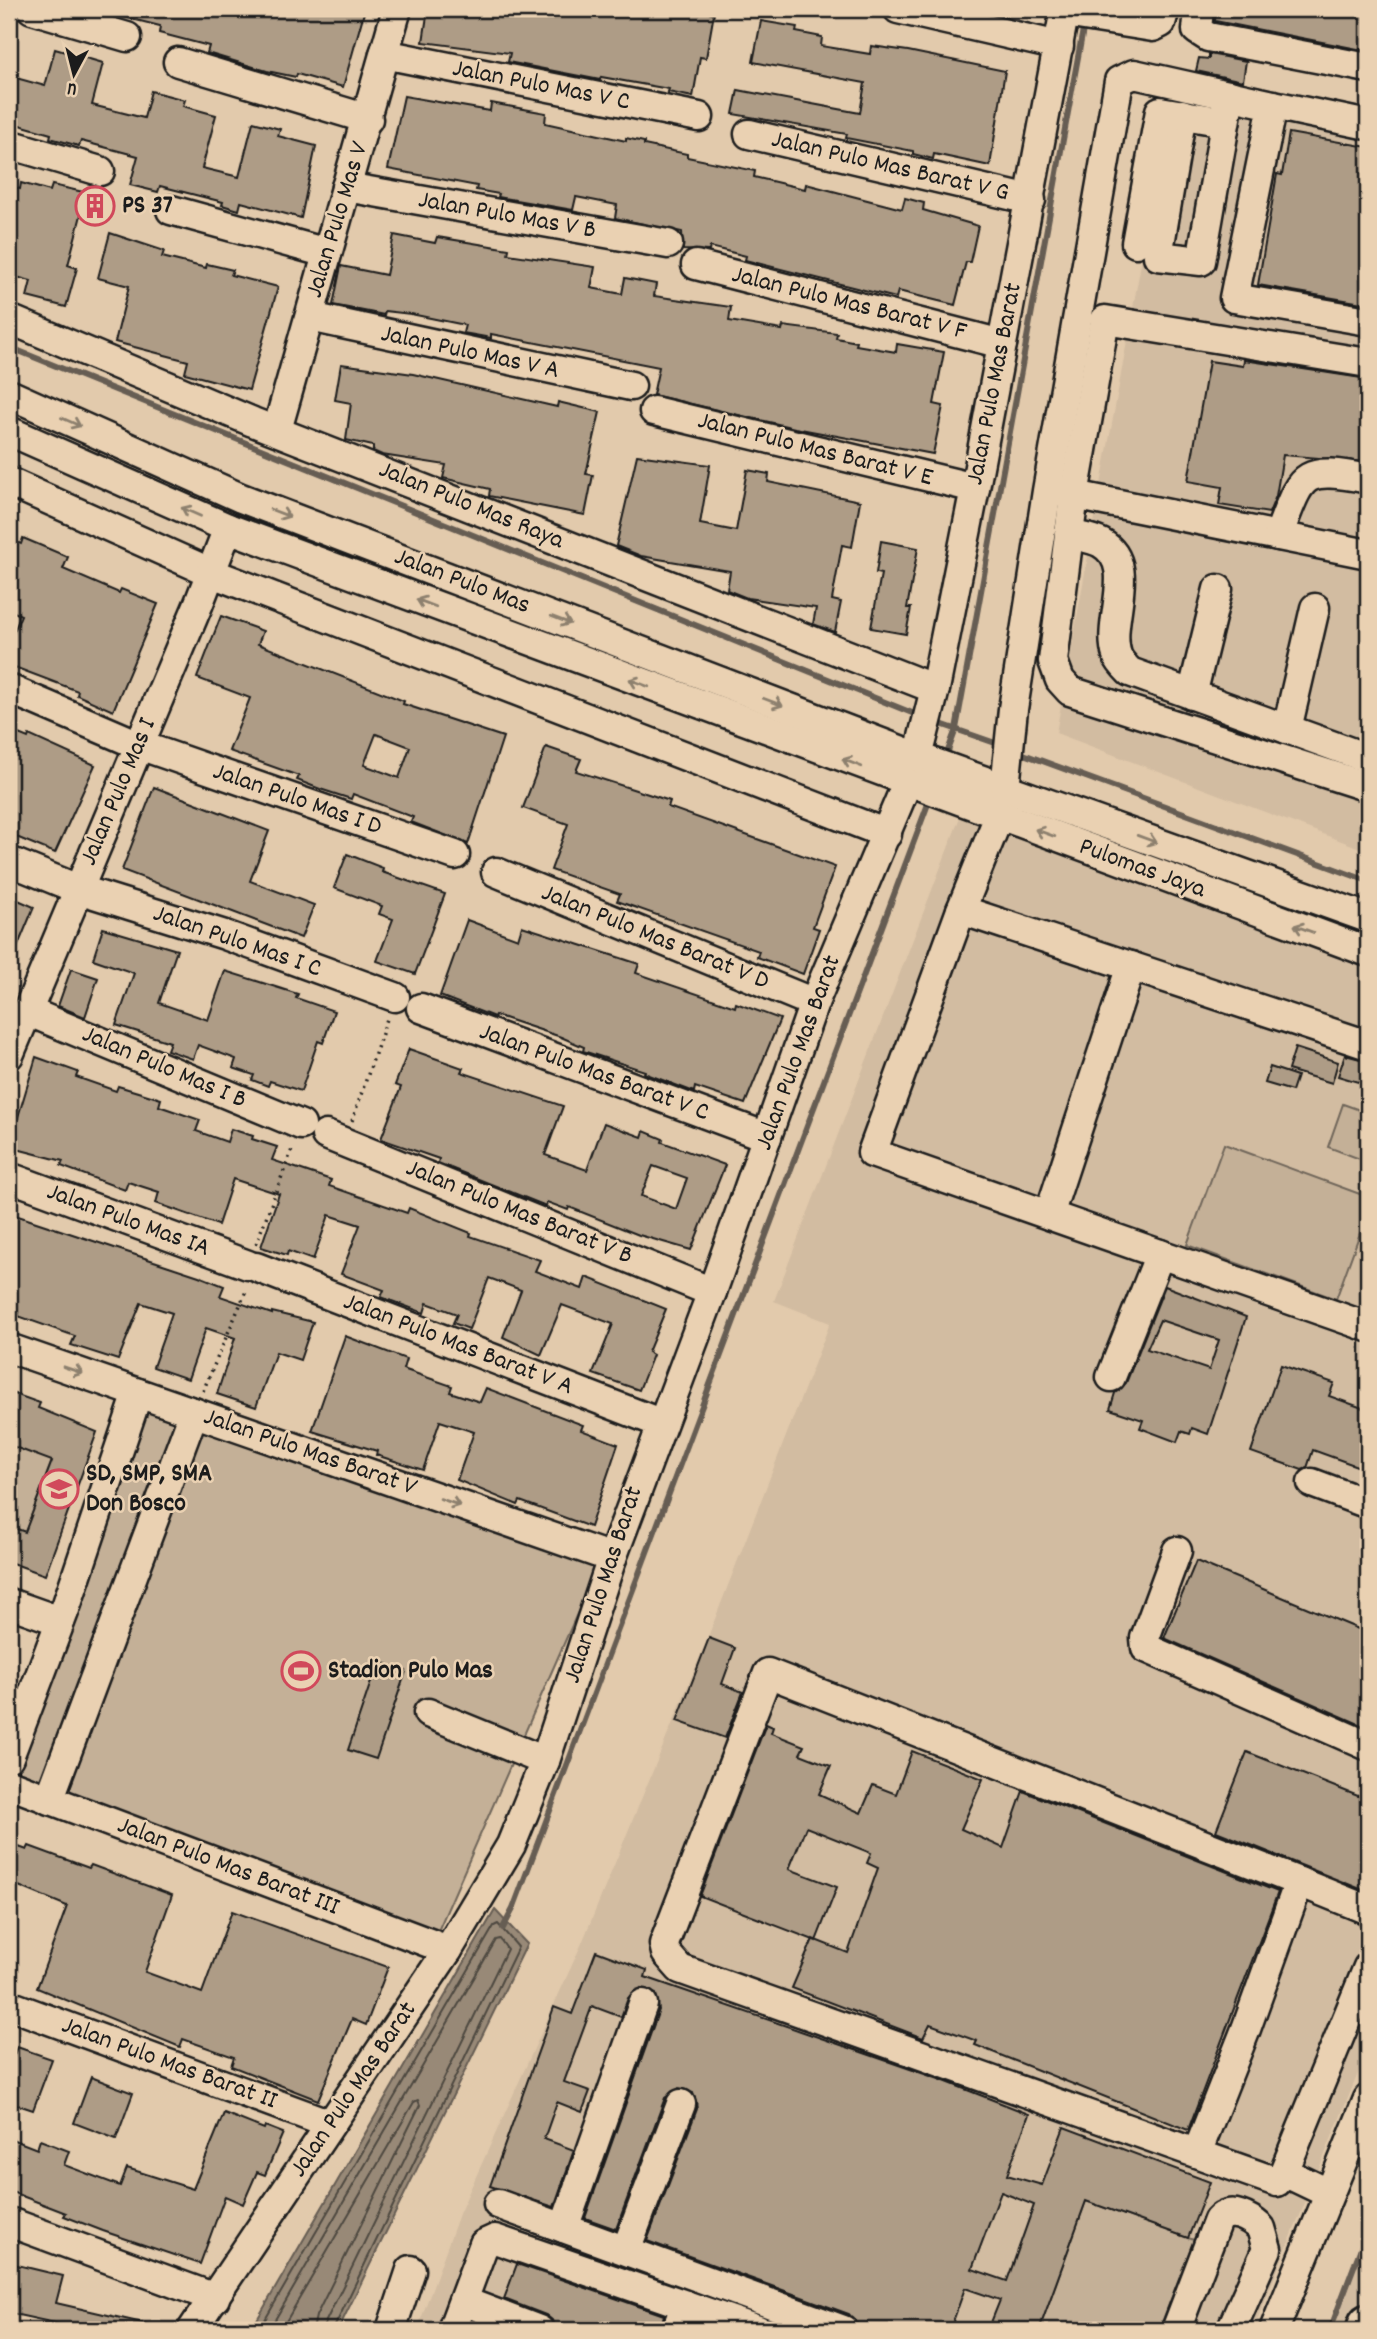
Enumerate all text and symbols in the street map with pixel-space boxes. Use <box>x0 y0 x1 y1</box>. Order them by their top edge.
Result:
north arrow <box>38 38 108 108</box>
street label: Jalan Pulo Mas V C <box>449 51 633 121</box>
text: U <box>66 73 79 101</box>
street label: Jalan Pulo Mas Barat V G <box>768 122 1012 212</box>
street label: Jalan Pulo Mas V <box>297 137 379 303</box>
street label: Jalan Pulo Mas V B <box>415 182 599 250</box>
building icon: PS 37 <box>74 185 116 227</box>
place label: PS 37 <box>122 188 173 225</box>
street label: Jalan Pulo Mas Barat V F <box>728 257 971 351</box>
street label: Jalan Pulo Mas Barat <box>957 279 1033 488</box>
street label: Jalan Pulo Mas V A <box>377 316 563 390</box>
street label: Jalan Pulo Mas Barat V E <box>693 403 937 497</box>
one-way arrow <box>60 416 81 429</box>
street label: Jalan Pulo Mas Raya <box>373 452 570 560</box>
one-way arrow <box>181 505 202 518</box>
one-way arrow <box>268 507 290 520</box>
street label: Jalan Pulo Mas <box>389 539 535 625</box>
one-way arrow <box>415 595 437 608</box>
one-way arrow <box>549 615 571 628</box>
one-way arrow <box>628 675 650 688</box>
one-way arrow <box>762 696 784 709</box>
street label: Jalan Pulo Mas I <box>71 712 167 872</box>
street label: Jalan Pulo Mas I D <box>208 754 386 846</box>
one-way arrow <box>841 755 863 768</box>
one-way arrow <box>1034 826 1056 838</box>
street label: Pulomas Jaya <box>1074 829 1211 909</box>
one-way arrow <box>1135 834 1157 846</box>
street label: Jalan Pulo Mas Barat V D <box>535 875 775 1001</box>
street label: Jalan Pulo Mas I C <box>148 896 326 988</box>
one-way arrow <box>1294 921 1316 934</box>
street label: Jalan Pulo Mas Barat <box>747 950 852 1156</box>
street label: Jalan Pulo Mas Barat V C <box>474 1014 714 1132</box>
street label: Jalan Pulo Mas I B <box>76 1017 252 1119</box>
street label: Jalan Pulo Mas Barat V B <box>400 1151 638 1275</box>
street label: Jalan Pulo Mas IA <box>41 1174 215 1268</box>
street label: Jalan Pulo Mas Barat V A <box>338 1284 578 1406</box>
one-way arrow <box>62 1365 84 1377</box>
street label: Jalan Pulo Mas Barat V <box>198 1399 422 1507</box>
place label: SD, SMP, SMA Don Bosco <box>86 1456 212 1523</box>
school or university icon: SD, SMP, SMA Don Bosco <box>38 1468 80 1510</box>
street label: Jalan Pulo Mas Barat <box>555 1481 653 1688</box>
one-way arrow <box>438 1497 460 1509</box>
sports icon: Stadion Pulo Mas <box>280 1650 322 1692</box>
place label: Stadion Pulo Mas <box>328 1653 493 1690</box>
street label: Jalan Pulo Mas Barat III <box>112 1808 344 1926</box>
street label: Jalan Pulo Mas Barat <box>281 1994 427 2185</box>
street label: Jalan Pulo Mas Barat II <box>56 2008 282 2120</box>

